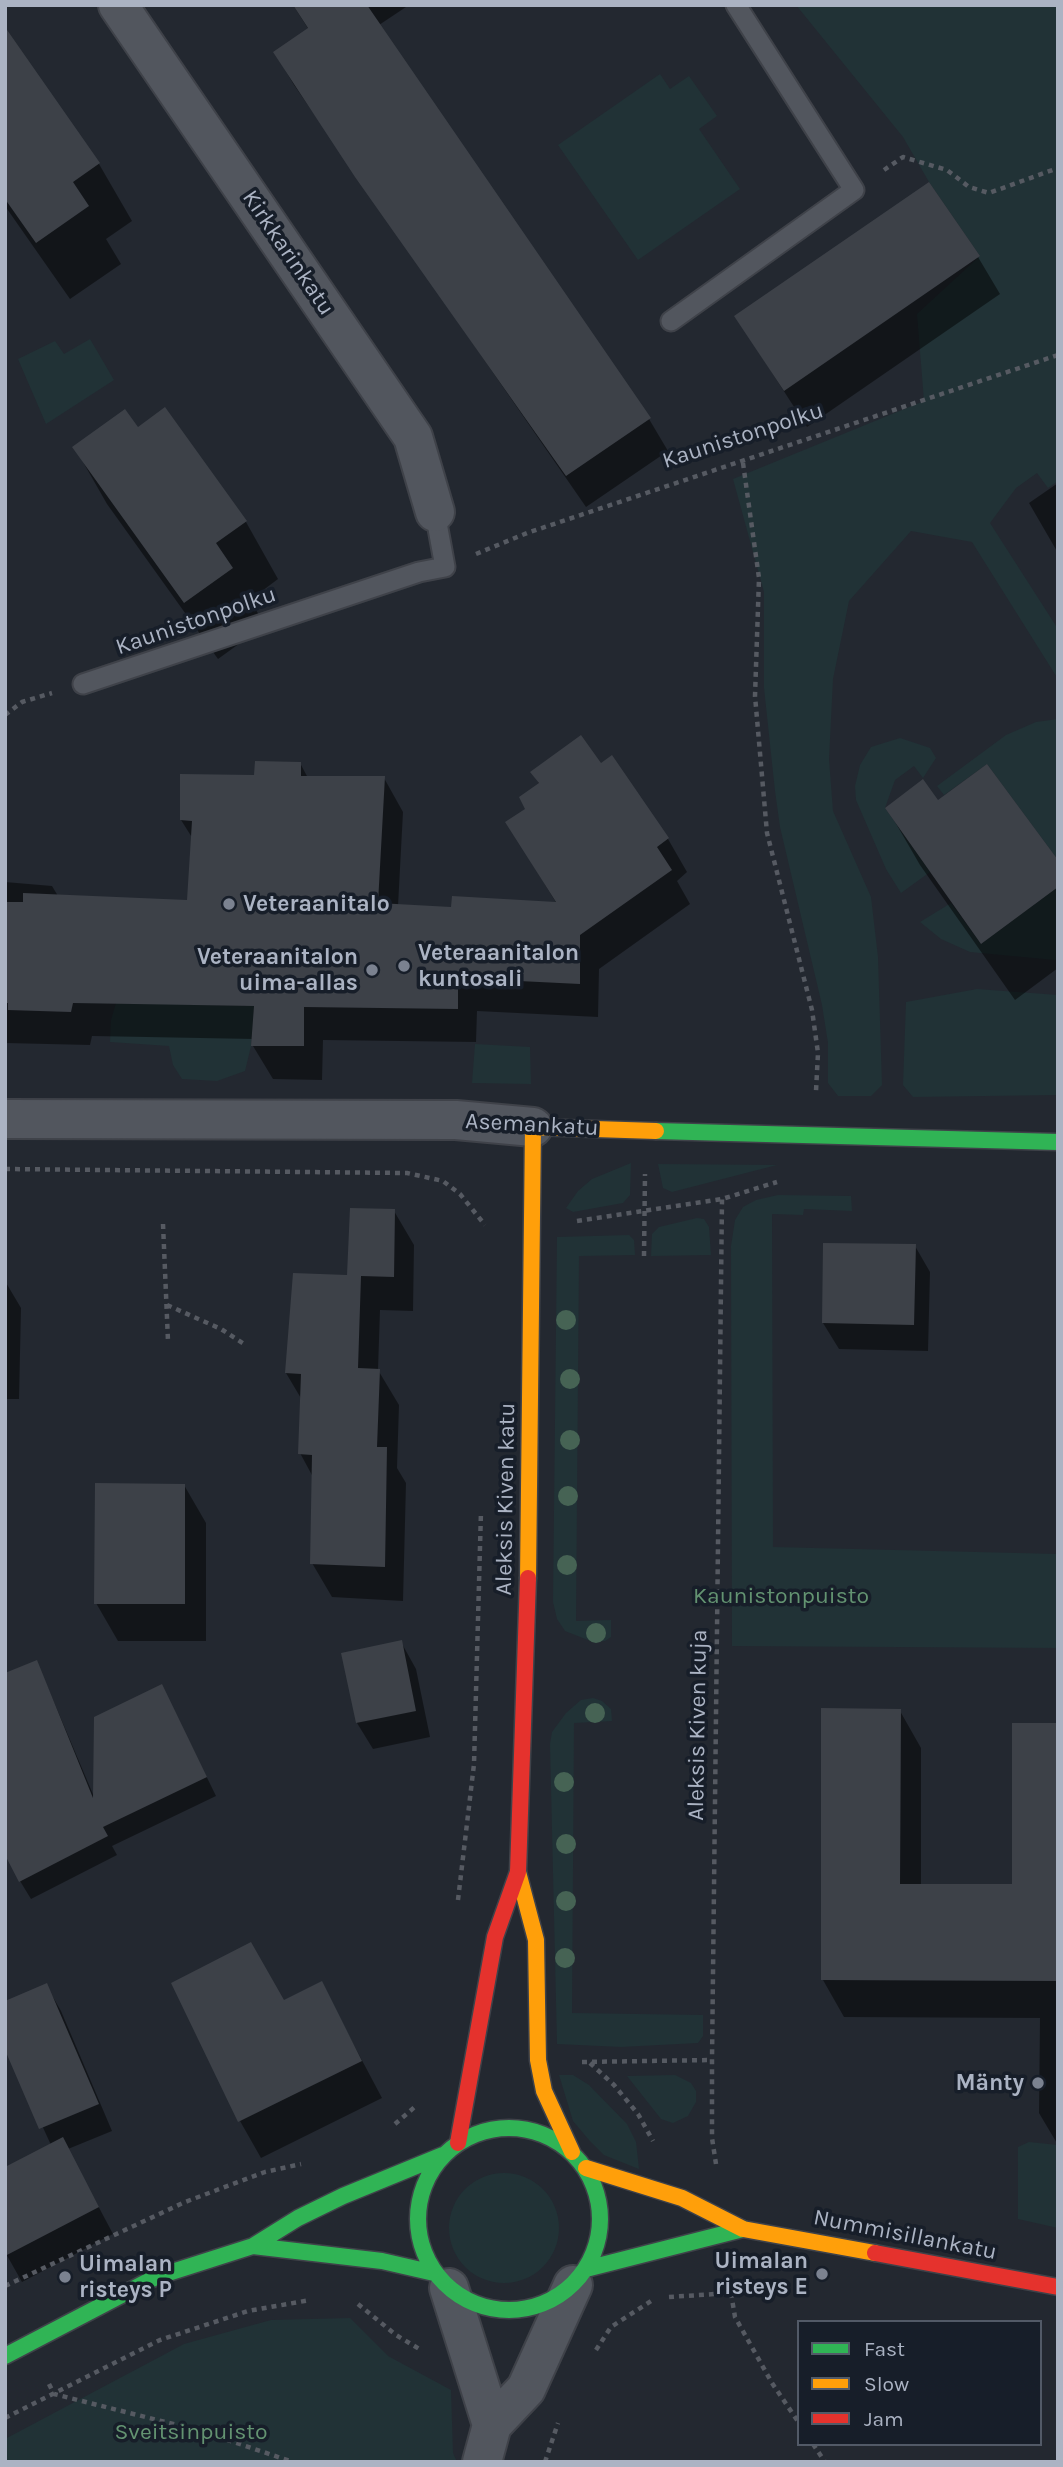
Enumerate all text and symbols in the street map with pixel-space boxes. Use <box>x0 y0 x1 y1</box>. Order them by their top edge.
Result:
street label: Kirkkarinkatu <box>236 185 340 321</box>
street label: Kaunistonpolku <box>659 397 827 475</box>
street label: Kaunistonpolku <box>112 581 280 661</box>
place label: Veteraanitalo <box>243 890 390 918</box>
marker: Veteraanitalo <box>221 896 237 912</box>
place label: Veteraanitalon kuntosali <box>418 939 579 993</box>
place label: Veteraanitalon uima-allas <box>197 943 358 997</box>
marker: Veteraanitalon kuntosali <box>396 958 412 974</box>
marker: Veteraanitalon uima-allas <box>364 962 380 978</box>
street label: Asemankatu <box>465 1108 599 1142</box>
street label: Aleksis Kiven katu <box>491 1402 521 1596</box>
park label: Kaunistonpuisto <box>693 1582 869 1610</box>
street label: Aleksis Kiven kuja <box>683 1629 713 1821</box>
place label: Mänty <box>955 2069 1024 2097</box>
marker: Mänty <box>1030 2075 1046 2091</box>
street label: Nummisillankatu <box>811 2204 999 2266</box>
place label: Uimalan risteys E <box>715 2247 808 2301</box>
place label: Uimalan risteys P <box>79 2250 172 2304</box>
marker: Uimalan risteys E <box>814 2266 830 2282</box>
marker: Uimalan risteys P <box>57 2269 73 2285</box>
legend <box>797 2320 1042 2446</box>
text: Fast <box>864 2337 905 2361</box>
text: Slow <box>864 2372 909 2396</box>
text: Jam <box>864 2407 904 2431</box>
park label: Sveitsinpuisto <box>114 2418 268 2446</box>

